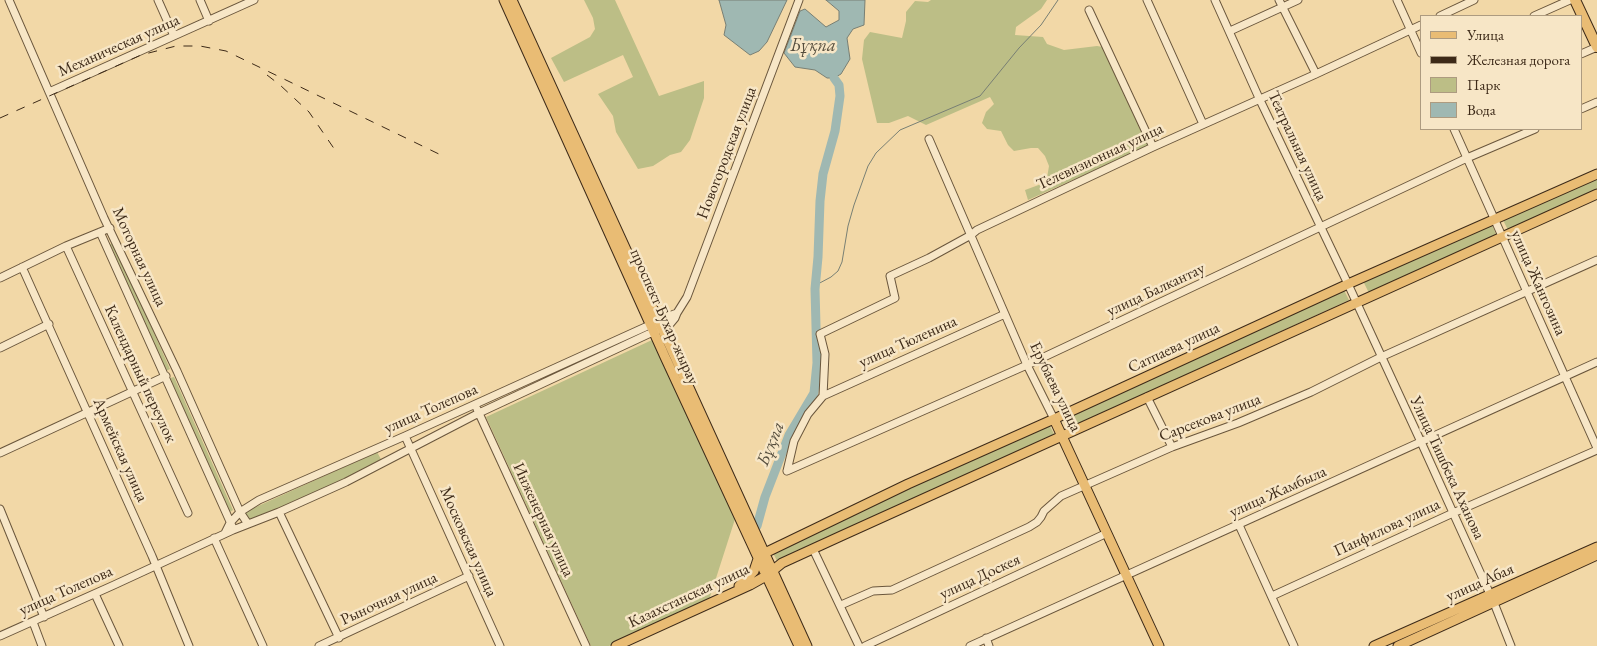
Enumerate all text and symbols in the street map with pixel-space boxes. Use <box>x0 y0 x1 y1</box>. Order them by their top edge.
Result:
street label: Механическая улица <box>55 11 183 81</box>
legend <box>1420 15 1582 130</box>
text: Улица <box>1467 25 1504 44</box>
water label: Бұқпа <box>790 35 836 57</box>
text: Железная дорога <box>1467 50 1570 69</box>
text: Парк <box>1467 75 1500 94</box>
street label: Новогородская улица <box>693 84 761 222</box>
street label: Театральная улица <box>1263 88 1331 204</box>
text: Вода <box>1467 100 1496 119</box>
street label: Телевизионная улица <box>1034 119 1166 195</box>
street label: Моторная улица <box>108 204 170 310</box>
street label: улица Жангозина <box>1506 227 1570 339</box>
street label: проспект Бухар-жырау <box>625 246 703 388</box>
street label: улица Балкантау <box>1104 259 1208 321</box>
street label: Календарный переулок <box>100 302 180 446</box>
street label: улица Тюленина <box>856 312 960 372</box>
street label: Сатпаева улица <box>1125 318 1223 378</box>
street label: Ерубаева улица <box>1025 339 1085 435</box>
street label: улица Толепова <box>381 380 481 438</box>
street label: Сарсекова улица <box>1156 390 1264 446</box>
street label: Улица Тишбека Аханова <box>1405 393 1489 543</box>
street label: Армейская улица <box>89 395 151 505</box>
water label: Бұқпа <box>752 419 790 469</box>
street label: Инженерная улица <box>508 460 578 580</box>
street label: улица Жамбыла <box>1227 462 1329 522</box>
street label: Московская улица <box>435 484 501 600</box>
street label: Панфилова улица <box>1331 495 1443 561</box>
street label: улица Доскея <box>937 550 1023 604</box>
street label: Казахстанская улица <box>625 560 753 632</box>
street label: улица Абая <box>1443 560 1517 606</box>
street label: улица Толепова <box>16 562 116 620</box>
street label: Рыночная улица <box>338 568 440 630</box>

